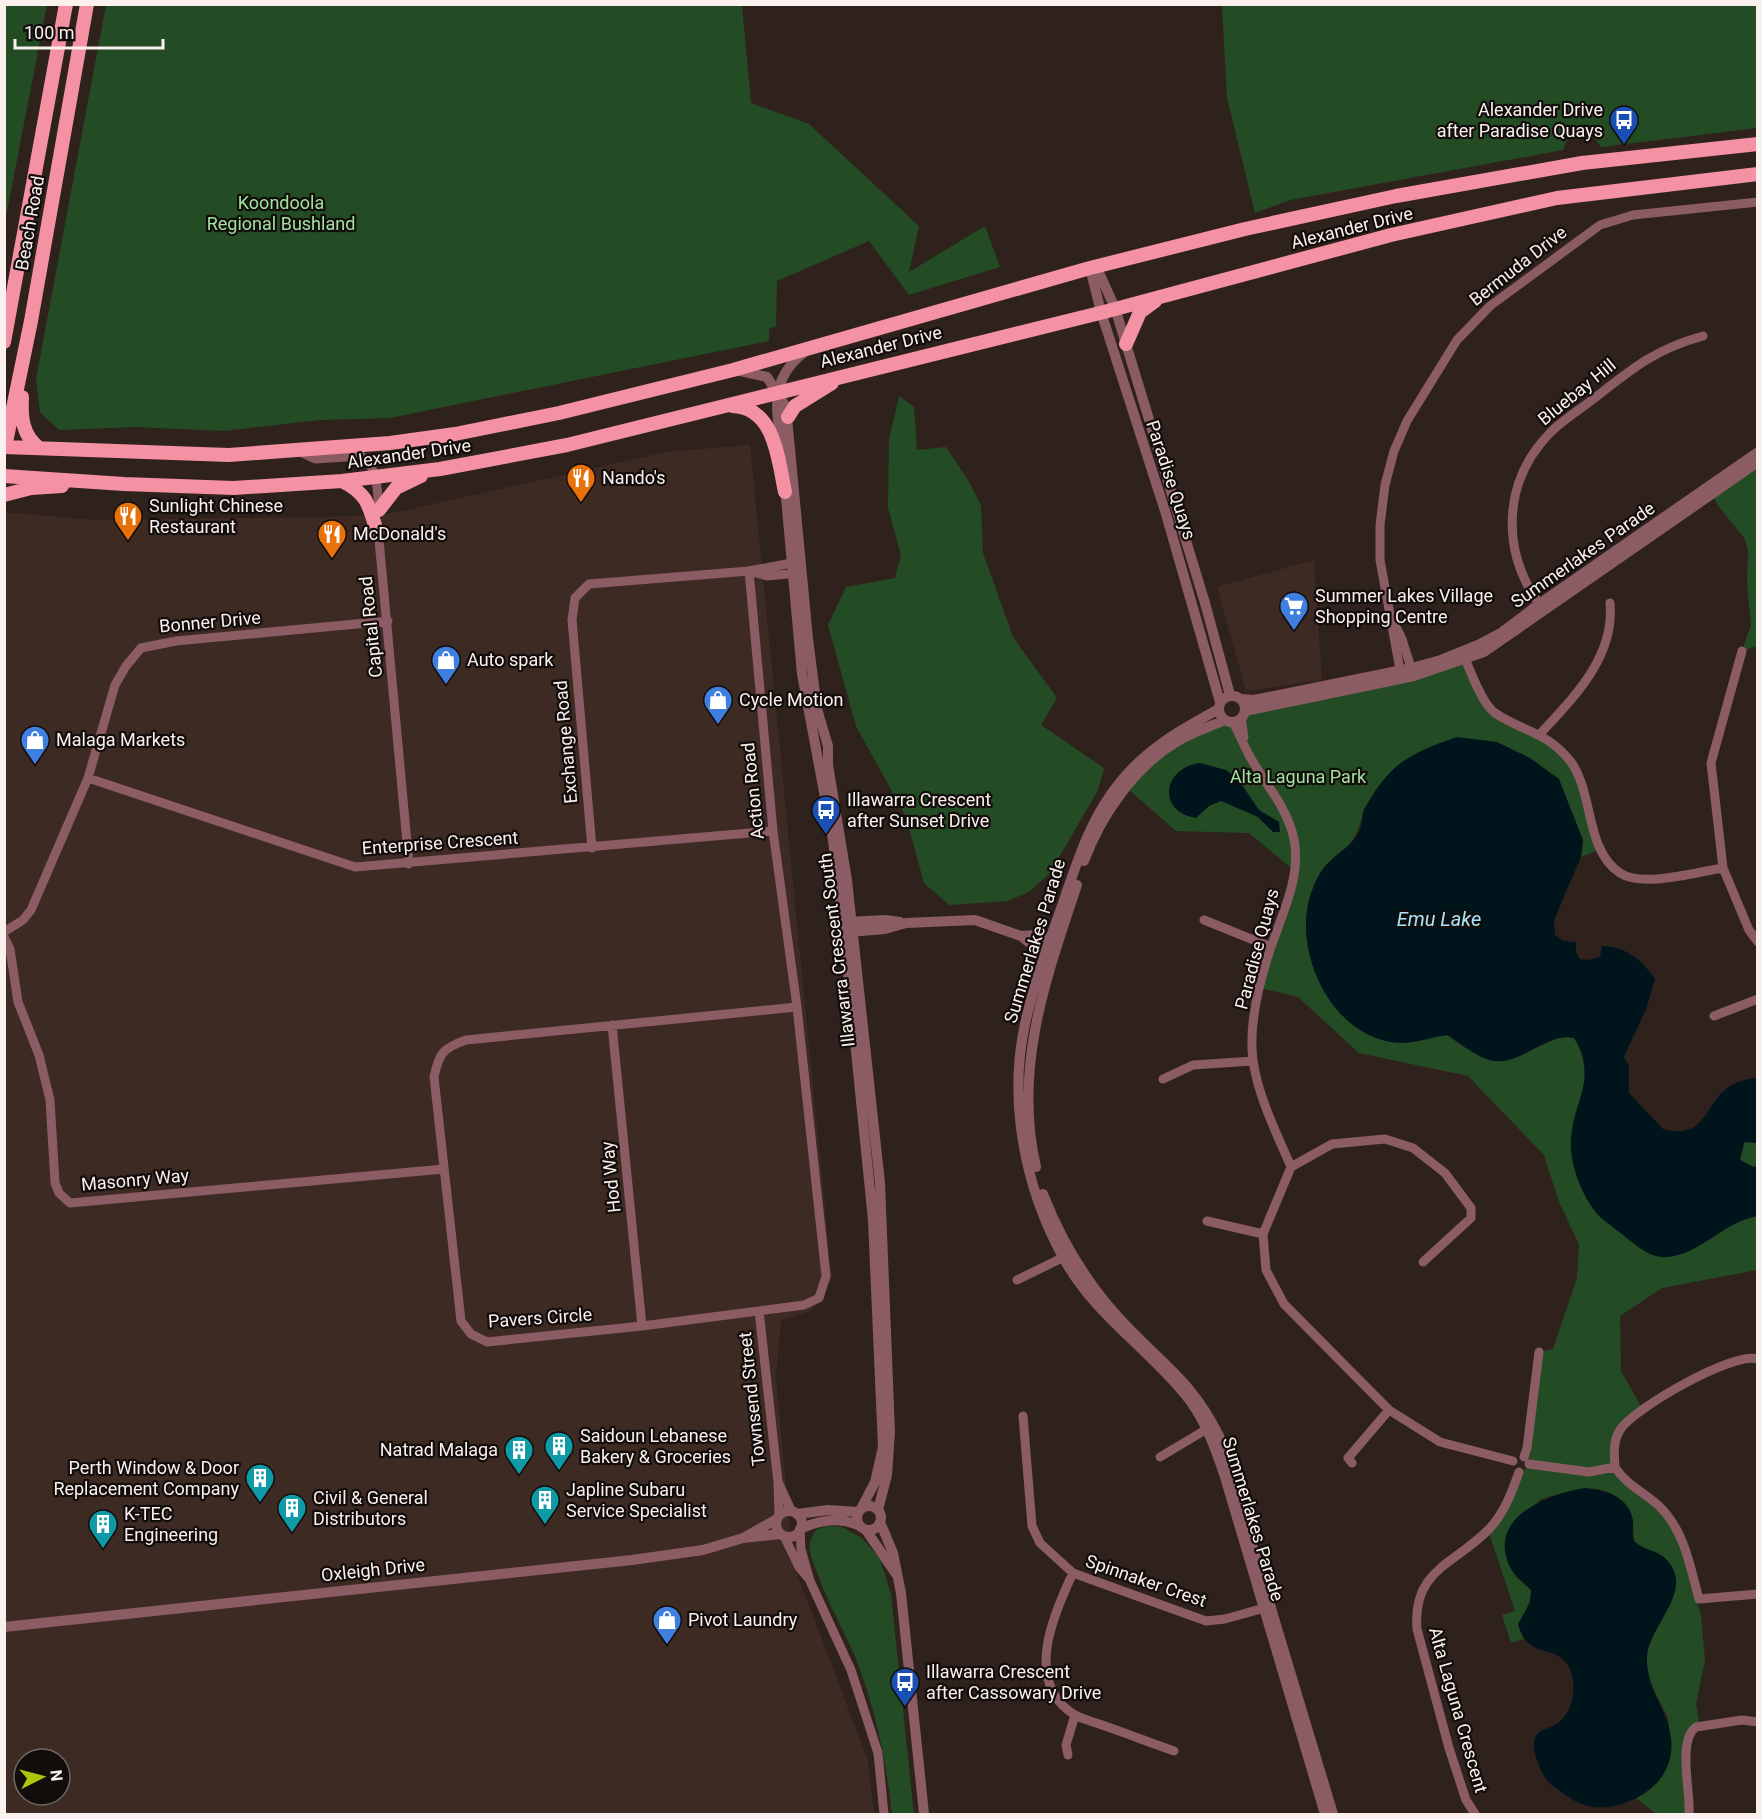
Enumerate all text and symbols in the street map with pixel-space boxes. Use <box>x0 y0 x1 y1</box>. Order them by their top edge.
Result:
scale bar <box>15 12 164 50</box>
text: 100 m <box>24 22 75 43</box>
place label: Alexander Drive after Paradise Quays <box>1437 99 1603 141</box>
bus stop icon: Alexander Drive after Paradise Quays <box>1608 104 1640 146</box>
street label: Beach Road <box>11 174 48 272</box>
park label: Koondoola Regional Bushland <box>207 192 355 234</box>
street label: Alexander Drive <box>1289 202 1415 253</box>
street label: Bermuda Drive <box>1465 221 1570 310</box>
street label: Alexander Drive <box>818 321 944 372</box>
street label: Bluebay Hill <box>1534 354 1620 429</box>
street label: Paradise Quays <box>1142 418 1201 542</box>
street label: Alexander Drive <box>346 434 472 473</box>
restaurant icon: Nando's <box>565 462 597 504</box>
place label: Nando's <box>602 467 666 488</box>
place label: Sunlight Chinese Restaurant <box>149 495 283 537</box>
street label: Summerlakes Parade <box>1507 497 1659 612</box>
restaurant icon: Sunlight Chinese Restaurant <box>112 500 144 542</box>
restaurant icon: McDonald's <box>316 518 348 560</box>
place label: McDonald's <box>353 523 446 544</box>
street label: Capital Road <box>355 575 386 679</box>
place label: Summer Lakes Village Shopping Centre <box>1315 585 1493 627</box>
supermarket icon: Summer Lakes Village Shopping Centre <box>1278 590 1310 632</box>
street label: Bonner Drive <box>158 607 262 636</box>
shop icon: Auto spark <box>430 644 462 686</box>
place label: Auto spark <box>467 649 554 670</box>
street label: Exchange Road <box>550 680 581 804</box>
shop icon: Cycle Motion <box>702 684 734 726</box>
place label: Cycle Motion <box>739 689 843 710</box>
shop icon: Malaga Markets <box>19 724 51 766</box>
place label: Malaga Markets <box>56 729 185 750</box>
street label: Action Road <box>737 742 768 841</box>
park label: Alta Laguna Park <box>1230 766 1367 787</box>
place label: Illawarra Crescent after Sunset Drive <box>847 789 991 831</box>
bus stop icon: Illawarra Crescent after Sunset Drive <box>810 794 842 836</box>
street label: Enterprise Crescent <box>361 827 519 858</box>
street label: Illawarra Crescent South <box>814 852 859 1048</box>
street label: Summerlakes Parade <box>1000 856 1069 1025</box>
street label: Paradise Quays <box>1230 886 1283 1012</box>
water label: Emu Lake <box>1397 907 1481 931</box>
street label: Hod Way <box>596 1140 625 1214</box>
street label: Masonry Way <box>80 1164 190 1195</box>
street label: Pavers Circle <box>487 1303 593 1332</box>
street label: Townsend Street <box>734 1331 769 1467</box>
place label: Saidoun Lebanese Bakery & Groceries <box>580 1425 731 1467</box>
building icon: Saidoun Lebanese Bakery & Groceries <box>543 1430 575 1472</box>
building icon: Natrad Malaga <box>503 1434 535 1476</box>
street label: Summerlakes Parade <box>1219 1434 1288 1603</box>
place label: Natrad Malaga <box>380 1439 498 1460</box>
place label: Perth Window & Door Replacement Company <box>53 1457 239 1499</box>
building icon: Perth Window & Door Replacement Company <box>244 1462 276 1504</box>
place label: Japline Subaru Service Specialist <box>566 1479 707 1521</box>
building icon: Japline Subaru Service Specialist <box>529 1484 561 1526</box>
place label: Civil & General Distributors <box>313 1487 428 1529</box>
building icon: Civil & General Distributors <box>276 1492 308 1534</box>
place label: K-TEC Engineering <box>124 1503 218 1545</box>
building icon: K-TEC Engineering <box>87 1508 119 1550</box>
street label: Spinnaker Crest <box>1083 1550 1209 1611</box>
street label: Oxleigh Drive <box>320 1554 426 1585</box>
shop icon: Pivot Laundry <box>651 1604 683 1646</box>
place label: Pivot Laundry <box>688 1609 798 1630</box>
street label: Alta Laguna Crescent <box>1425 1625 1492 1795</box>
place label: Illawarra Crescent after Cassowary Drive <box>926 1661 1101 1703</box>
bus stop icon: Illawarra Crescent after Cassowary Drive <box>889 1666 921 1708</box>
north arrow <box>12 1747 72 1807</box>
text: N <box>46 1769 66 1782</box>

